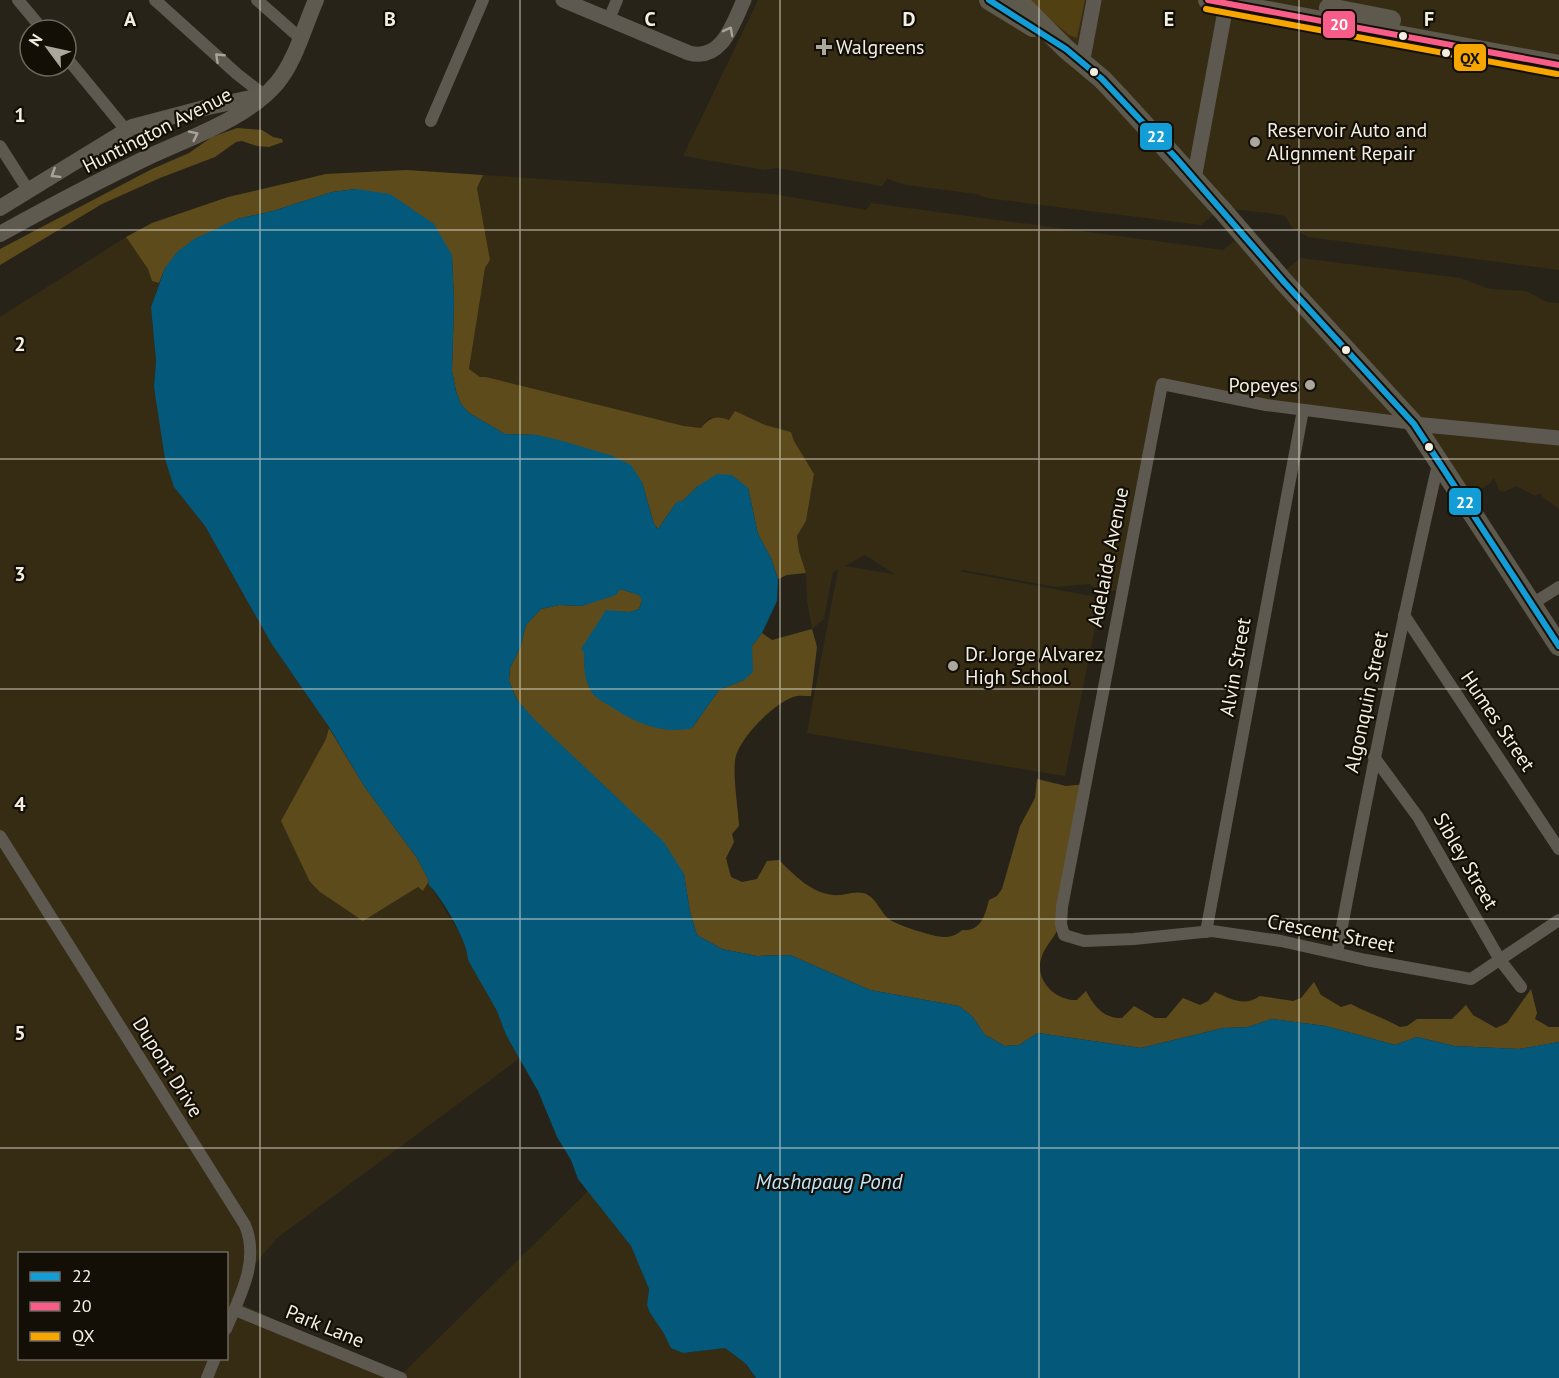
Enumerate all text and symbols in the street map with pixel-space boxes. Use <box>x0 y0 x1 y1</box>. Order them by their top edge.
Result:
text: A <box>124 6 137 32</box>
text: B <box>384 6 396 32</box>
text: C <box>644 6 656 32</box>
text: D <box>903 6 916 32</box>
text: E <box>1164 6 1174 32</box>
text: F <box>1424 6 1434 32</box>
line badge: 20 <box>1322 10 1356 39</box>
text: 20 <box>1330 14 1348 34</box>
north arrow <box>18 18 78 78</box>
one-way arrow <box>722 27 733 37</box>
text: N <box>24 30 47 50</box>
unlabelled marker <box>1397 30 1409 42</box>
place label: Walgreens <box>836 34 925 60</box>
marker: Walgreens <box>817 40 831 54</box>
line badge: QX <box>1453 43 1487 72</box>
unlabelled marker <box>1440 47 1452 59</box>
text: QX <box>1460 48 1480 68</box>
one-way arrow <box>216 53 226 64</box>
unlabelled marker <box>1088 66 1100 78</box>
street label: Huntington Avenue <box>78 81 236 179</box>
text: 1 <box>14 102 26 128</box>
place label: Reservoir Auto and Alignment Repair <box>1267 117 1427 166</box>
line badge: 22 <box>1139 122 1173 151</box>
text: 22 <box>1147 126 1165 146</box>
one-way arrow <box>188 131 199 143</box>
marker: Reservoir Auto and Alignment Repair <box>1248 135 1262 149</box>
one-way arrow <box>50 166 61 177</box>
text: 2 <box>14 331 26 357</box>
unlabelled marker <box>1340 344 1352 356</box>
place label: Popeyes <box>1229 372 1298 398</box>
marker: Popeyes <box>1303 378 1317 392</box>
unlabelled marker <box>1423 441 1435 453</box>
street label: Adelaide Avenue <box>1082 485 1134 629</box>
line badge: 22 <box>1448 487 1482 516</box>
text: 22 <box>1456 492 1474 512</box>
text: 3 <box>14 561 26 587</box>
street label: Alvin Street <box>1214 615 1257 718</box>
street label: Algonquin Street <box>1338 629 1394 775</box>
place label: Dr. Jorge Alvarez High School <box>965 641 1103 690</box>
marker: Dr. Jorge Alvarez High School <box>946 659 960 673</box>
street label: Humes Street <box>1455 666 1541 776</box>
text: 4 <box>14 791 26 817</box>
street label: Sibley Street <box>1428 808 1504 914</box>
street label: Crescent Street <box>1265 908 1397 958</box>
street label: Dupont Drive <box>127 1012 209 1122</box>
text: 5 <box>14 1020 26 1046</box>
water label: Mashapaug Pond <box>756 1168 904 1195</box>
legend <box>18 1252 228 1360</box>
text: 22 <box>72 1264 92 1287</box>
text: 20 <box>72 1294 92 1317</box>
street label: Park Lane <box>282 1298 368 1354</box>
text: QX <box>72 1324 95 1347</box>

